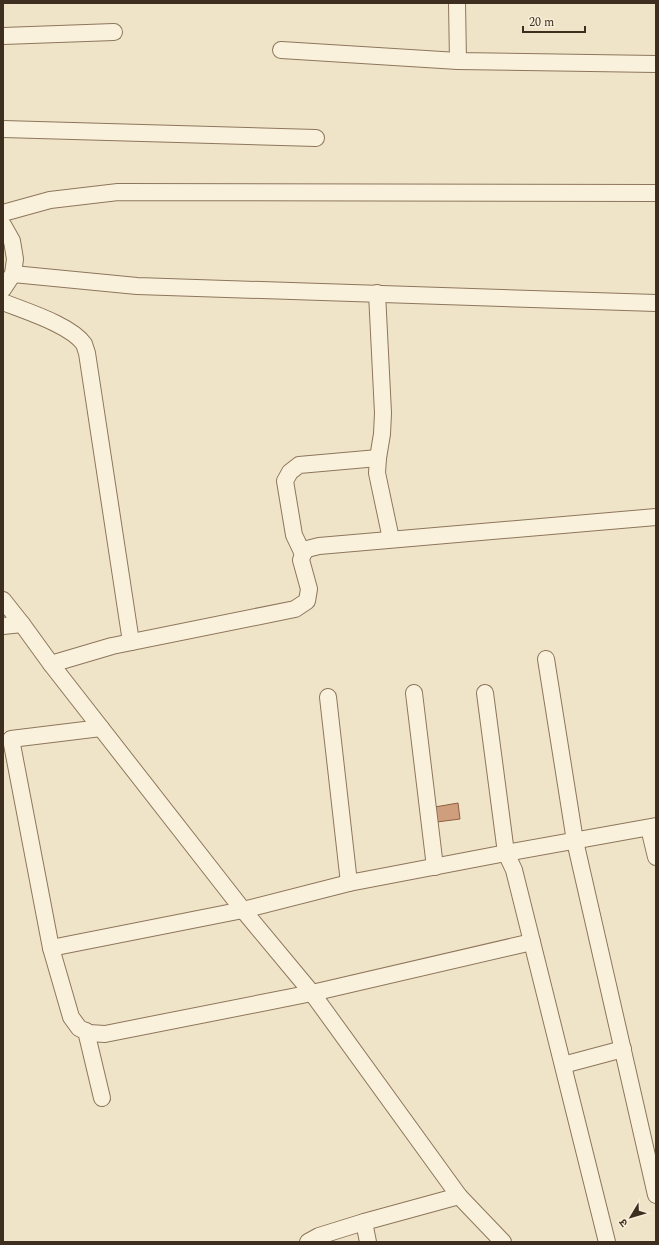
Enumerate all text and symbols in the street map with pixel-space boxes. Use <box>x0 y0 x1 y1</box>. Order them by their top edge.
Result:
scale bar <box>523 8 585 34</box>
text: 20 m <box>529 13 554 32</box>
north arrow <box>611 1197 651 1237</box>
text: उ <box>614 1215 632 1231</box>

